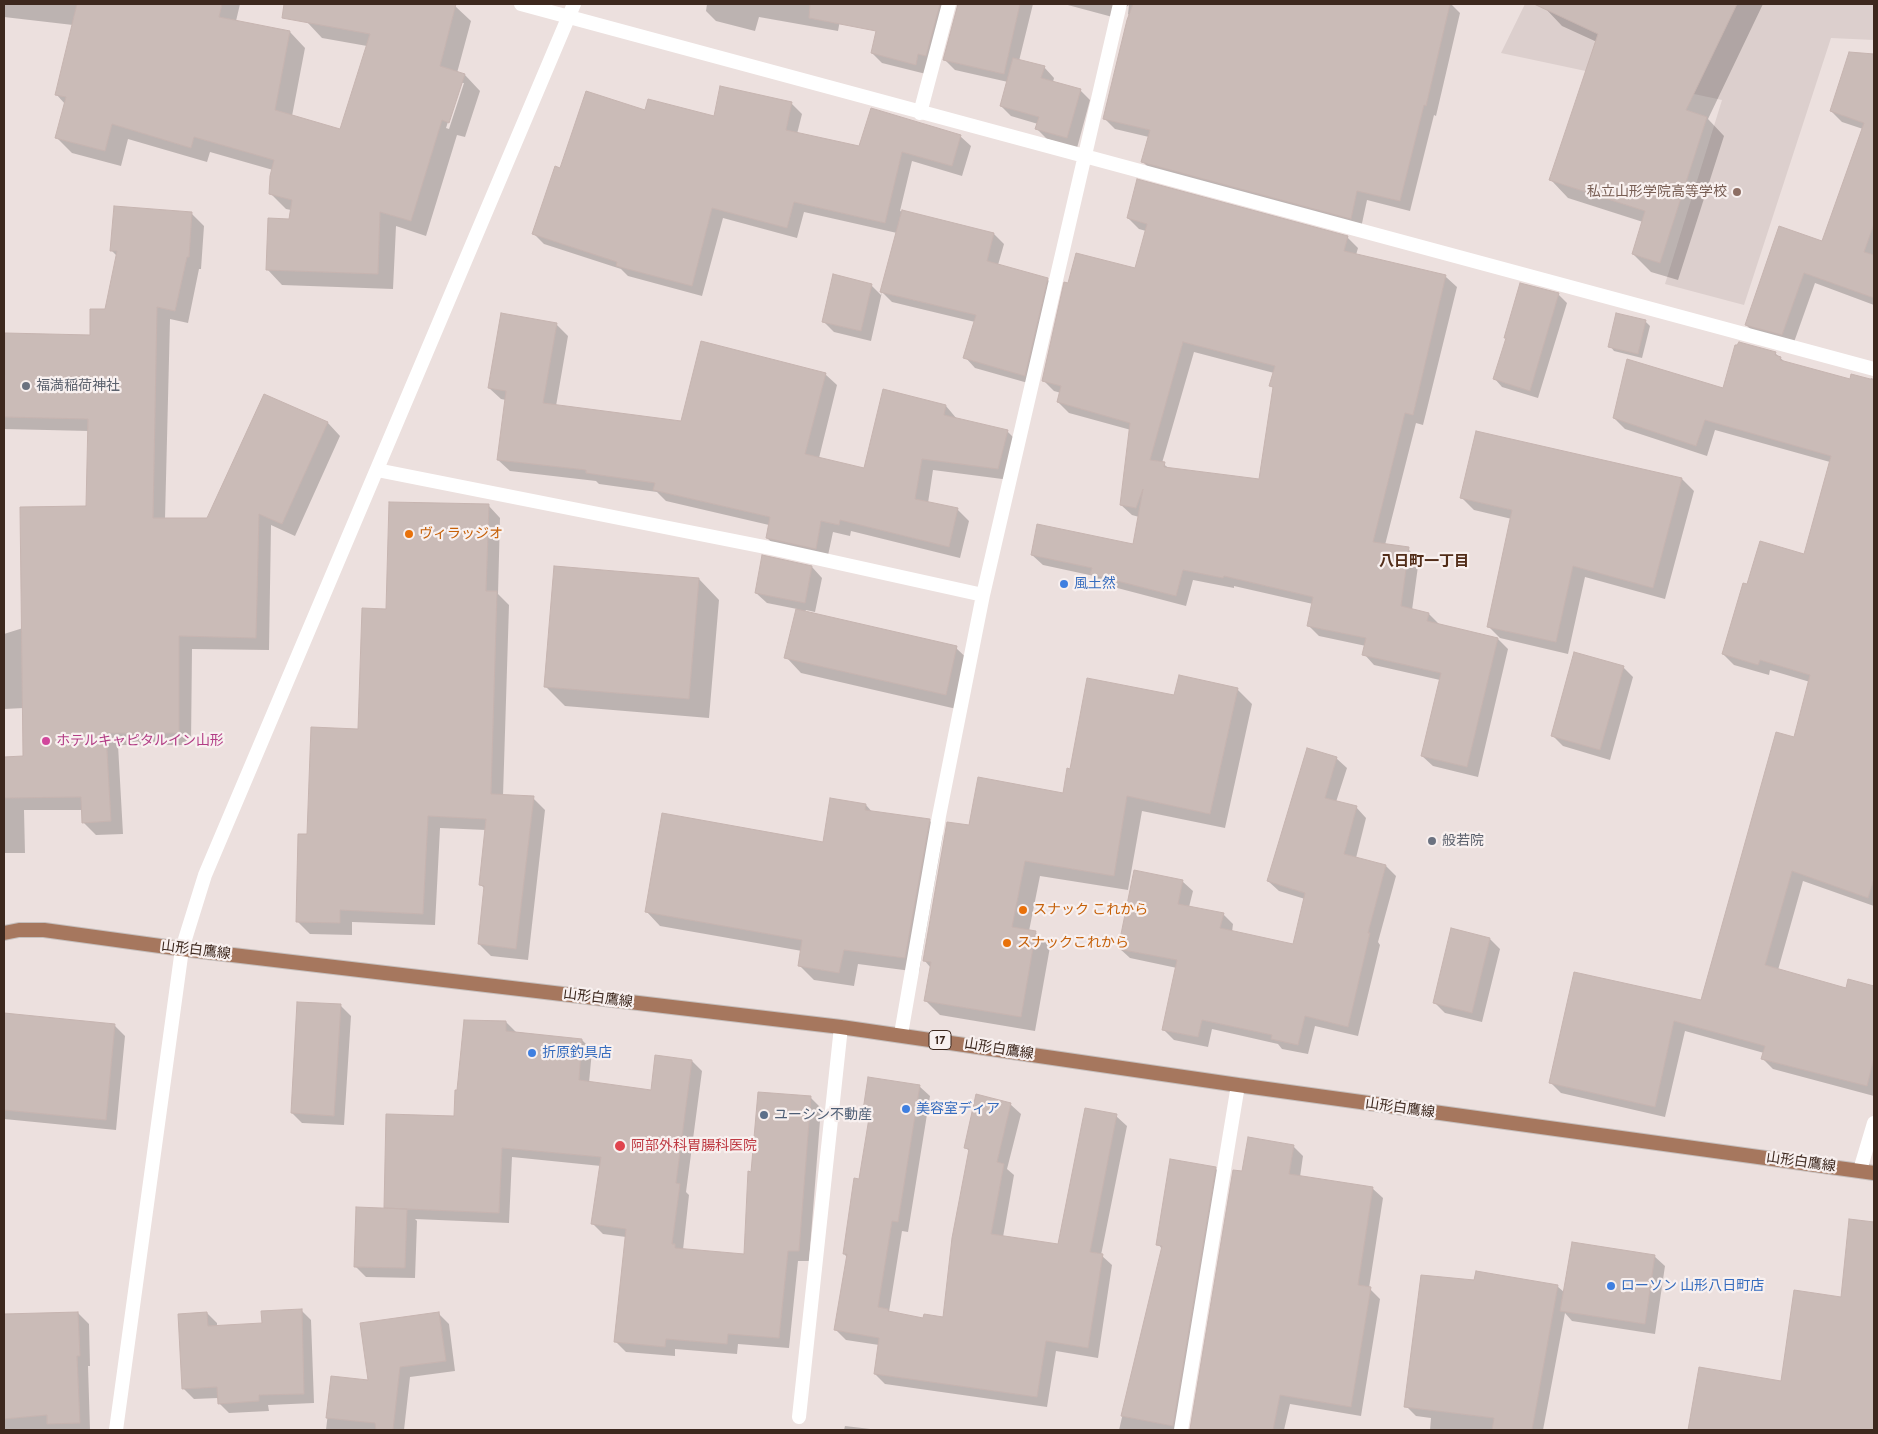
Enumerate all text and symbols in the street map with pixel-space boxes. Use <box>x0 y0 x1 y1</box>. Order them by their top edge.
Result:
place label: 私立山形学院高等学校 <box>1587 184 1727 200</box>
marker: 私立山形学院高等学校 <box>1731 186 1743 198</box>
place label: 福満稲荷神社 <box>36 378 120 394</box>
marker: 福満稲荷神社 <box>20 380 32 392</box>
place label: ヴィラッジオ <box>419 526 503 542</box>
marker: ヴィラッジオ <box>403 528 415 540</box>
district label: 八日町一丁目 <box>1379 553 1469 571</box>
place label: 風土然 <box>1074 576 1116 592</box>
marker: 風土然 <box>1058 578 1070 590</box>
place label: ホテルキャピタルイン山形 <box>56 733 224 749</box>
marker: ホテルキャピタルイン山形 <box>40 735 52 747</box>
place label: 般若院 <box>1442 833 1484 849</box>
marker: 般若院 <box>1426 835 1438 847</box>
place label: スナック これから <box>1033 902 1148 918</box>
marker: スナック これから <box>1017 904 1029 916</box>
place label: スナックこれから <box>1017 935 1129 951</box>
street label: 山形白鷹線 <box>160 937 232 963</box>
marker: スナックこれから <box>1001 937 1013 949</box>
street label: 山形白鷹線 <box>562 985 634 1011</box>
road number: 17 <box>929 1030 951 1050</box>
street label: 山形白鷹線 <box>963 1035 1035 1063</box>
place label: 折原釣具店 <box>542 1045 612 1061</box>
marker: 折原釣具店 <box>526 1047 538 1059</box>
street label: 山形白鷹線 <box>1364 1095 1436 1121</box>
place label: 美容室ディア <box>916 1101 1000 1117</box>
marker: 美容室ディア <box>900 1103 912 1115</box>
place label: ユーシン不動産 <box>774 1107 872 1123</box>
marker: ユーシン不動産 <box>758 1109 770 1121</box>
place label: 阿部外科胃腸科医院 <box>631 1138 757 1154</box>
marker: 阿部外科胃腸科医院 <box>613 1139 627 1153</box>
street label: 山形白鷹線 <box>1765 1149 1837 1175</box>
place label: ローソン 山形八日町店 <box>1621 1278 1764 1294</box>
marker: ローソン 山形八日町店 <box>1605 1280 1617 1292</box>

